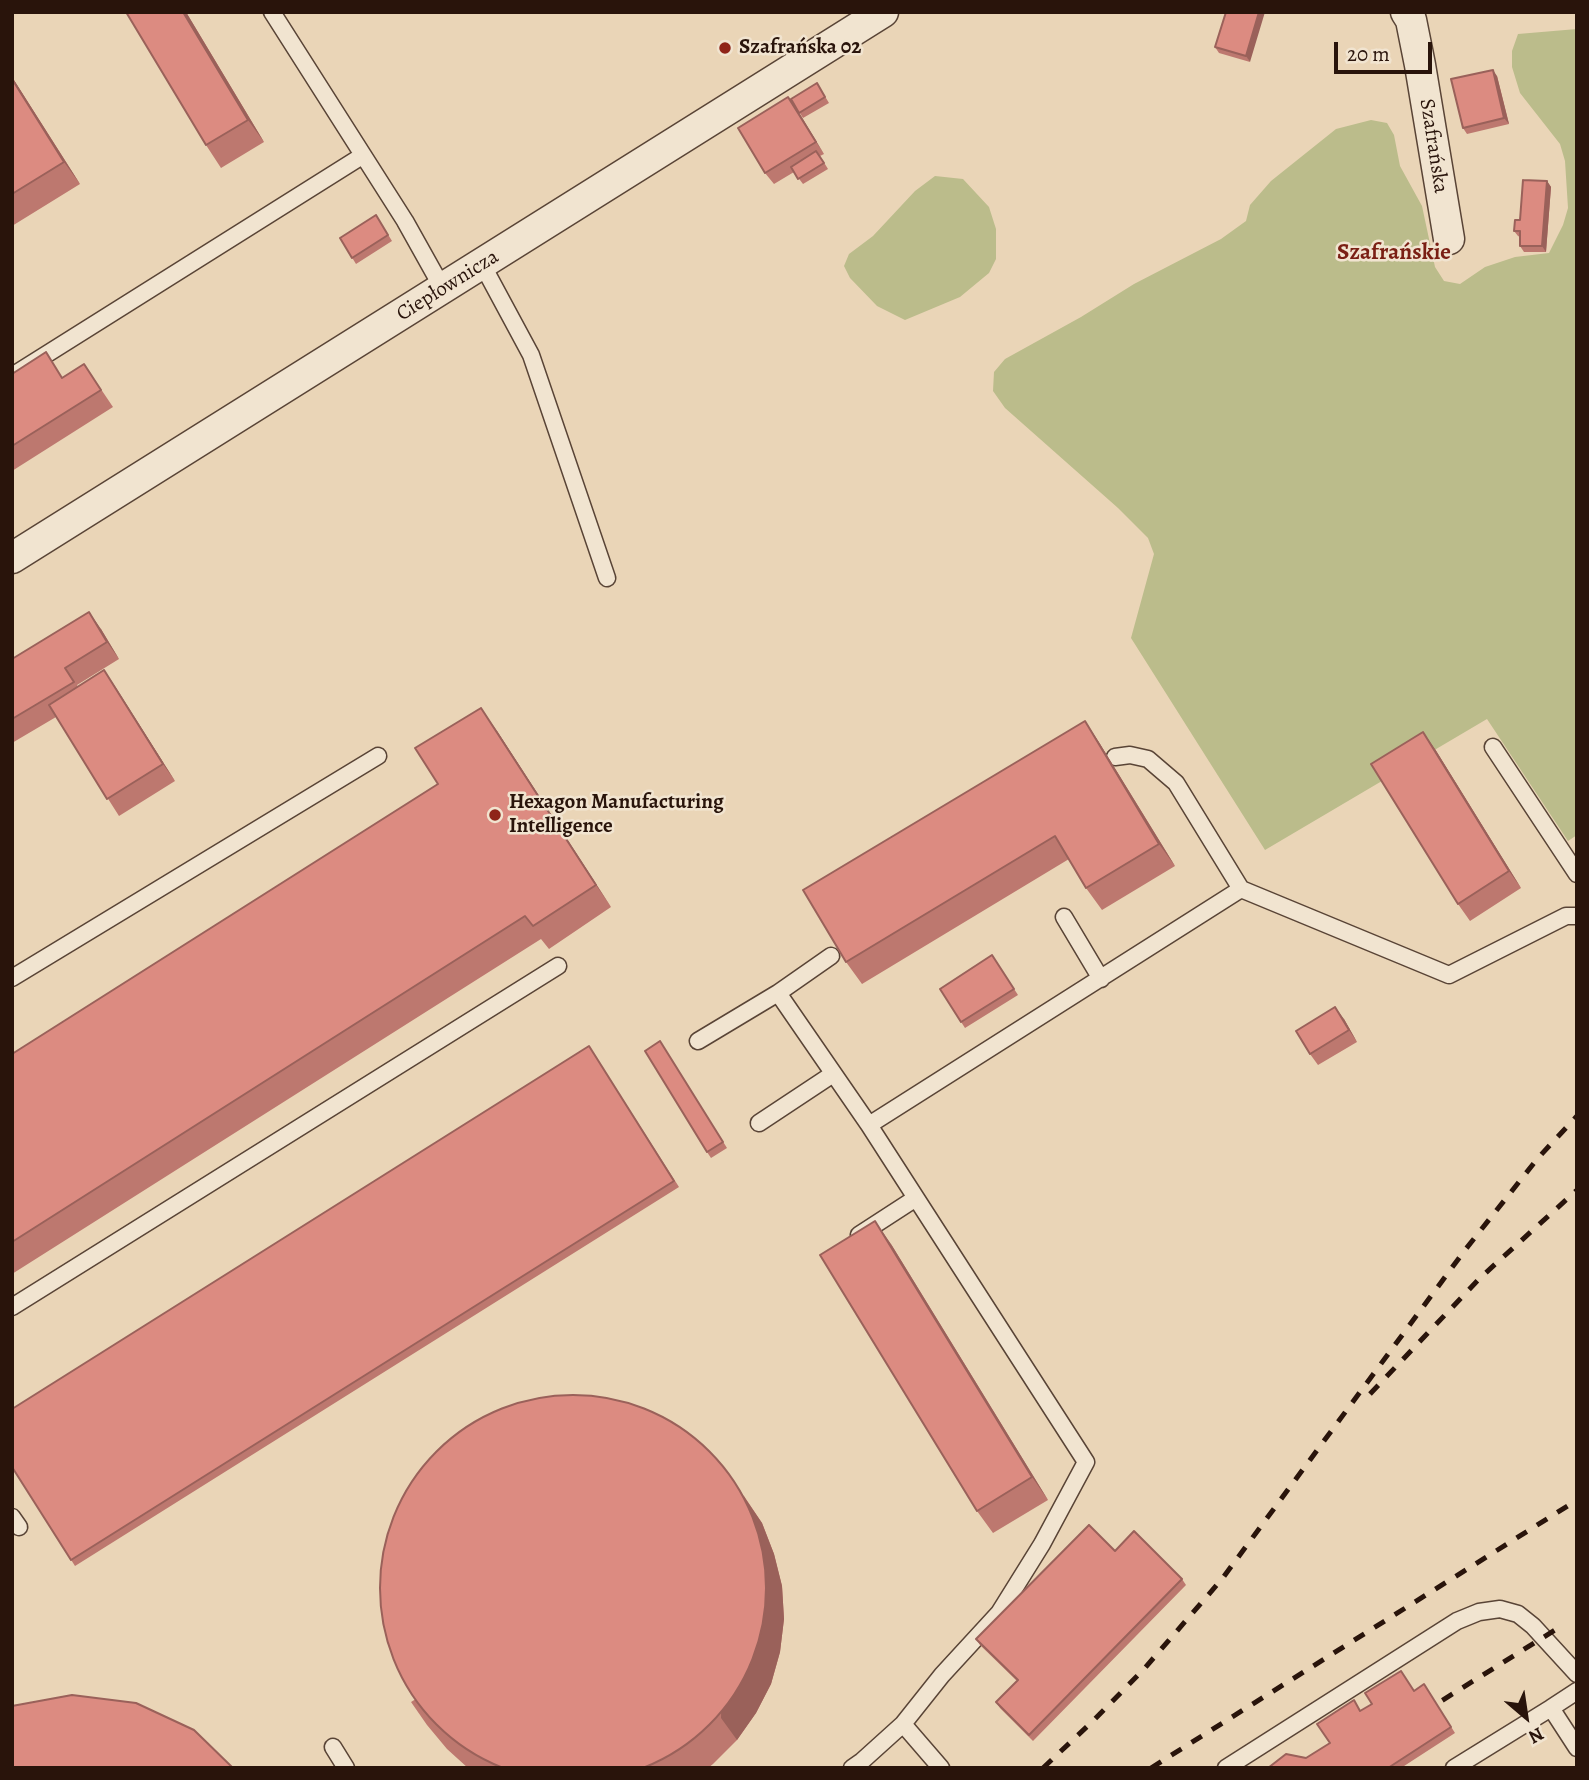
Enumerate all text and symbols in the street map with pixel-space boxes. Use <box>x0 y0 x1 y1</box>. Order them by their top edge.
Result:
scale bar <box>1337 28 1435 72</box>
place label: Szafrańska 02 <box>739 35 861 61</box>
marker: Szafrańska 02 <box>717 40 733 56</box>
text: 20 m <box>1347 40 1390 68</box>
street label: Szafrańska <box>1413 97 1453 195</box>
district label: Szafrańskie <box>1337 239 1451 267</box>
street label: Ciepłownicza <box>392 245 504 327</box>
place label: Hexagon Manufacturing Intelligence <box>509 790 724 840</box>
marker: Hexagon Manufacturing Intelligence <box>487 807 503 823</box>
north arrow <box>1491 1682 1561 1752</box>
text: N <box>1524 1721 1549 1750</box>

